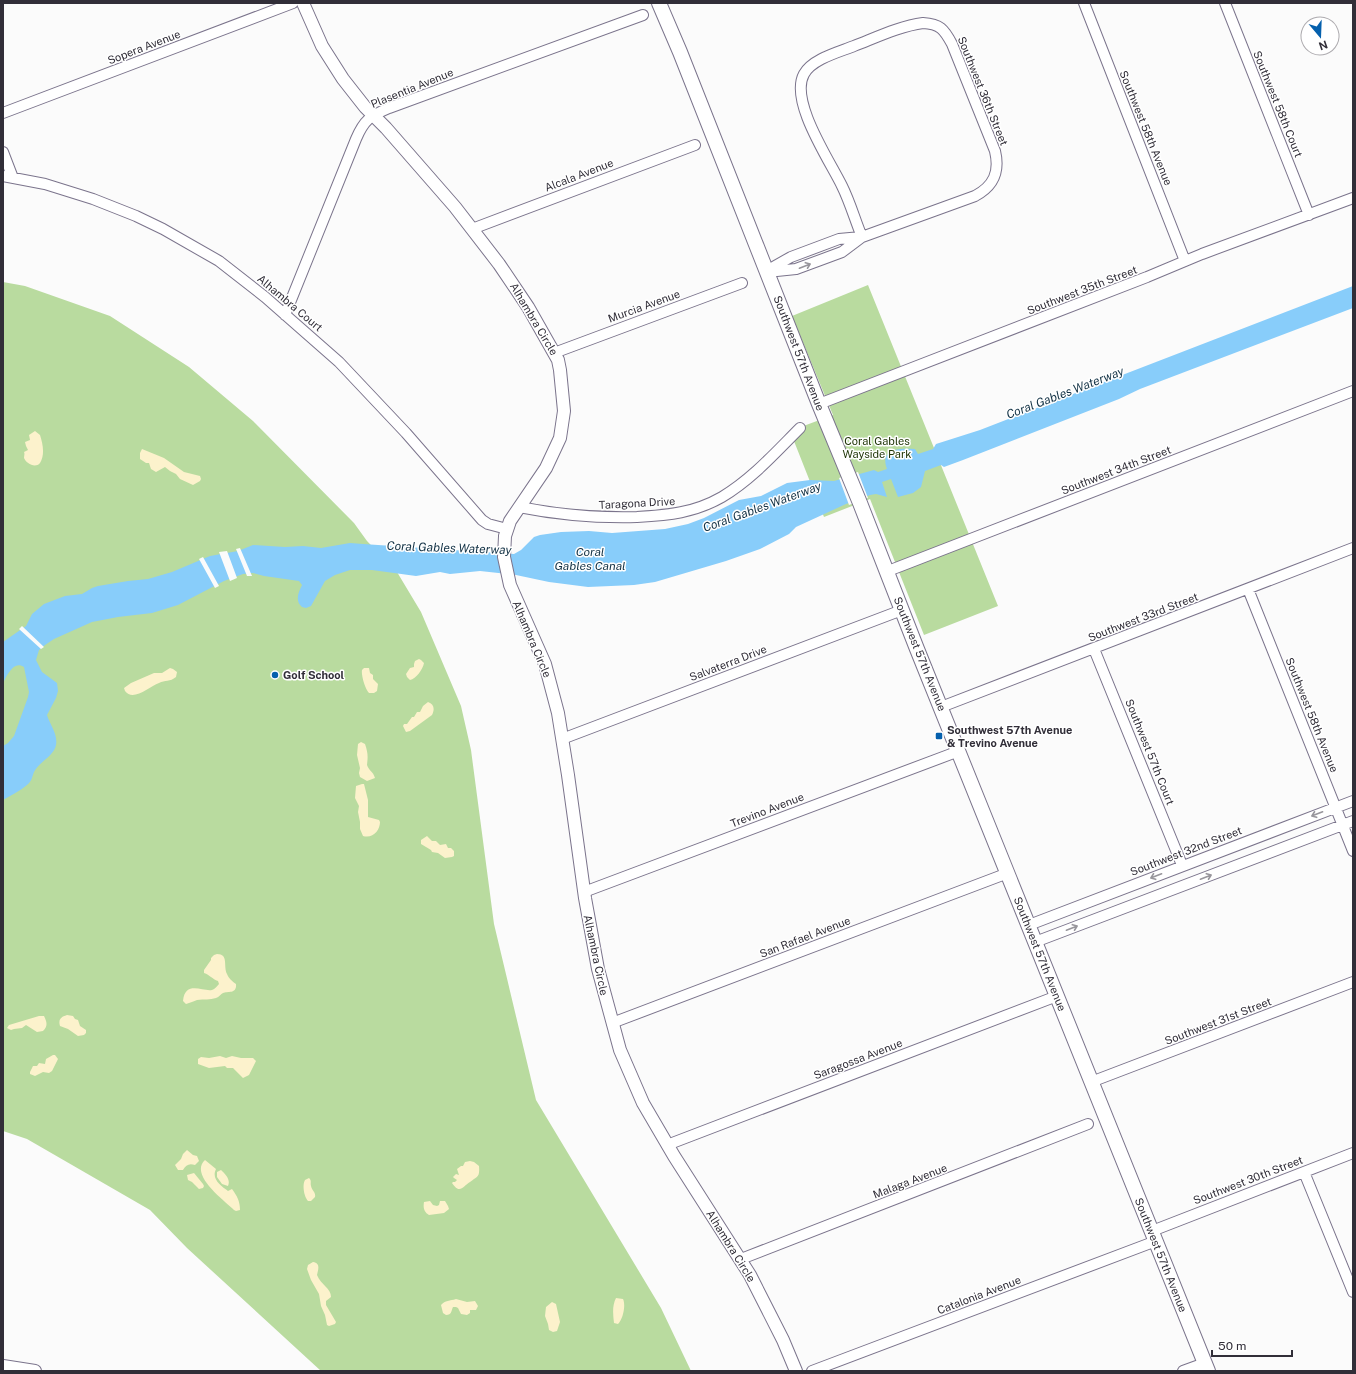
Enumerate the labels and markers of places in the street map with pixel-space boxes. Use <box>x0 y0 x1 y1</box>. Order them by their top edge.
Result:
place label: Golf School <box>283 669 345 681</box>
marker: Golf School <box>270 670 280 680</box>
place label: Southwest 57th Avenue & Trevino Avenue <box>947 724 1072 749</box>
marker: Southwest 57th Avenue & Trevino Avenue <box>934 731 944 741</box>

